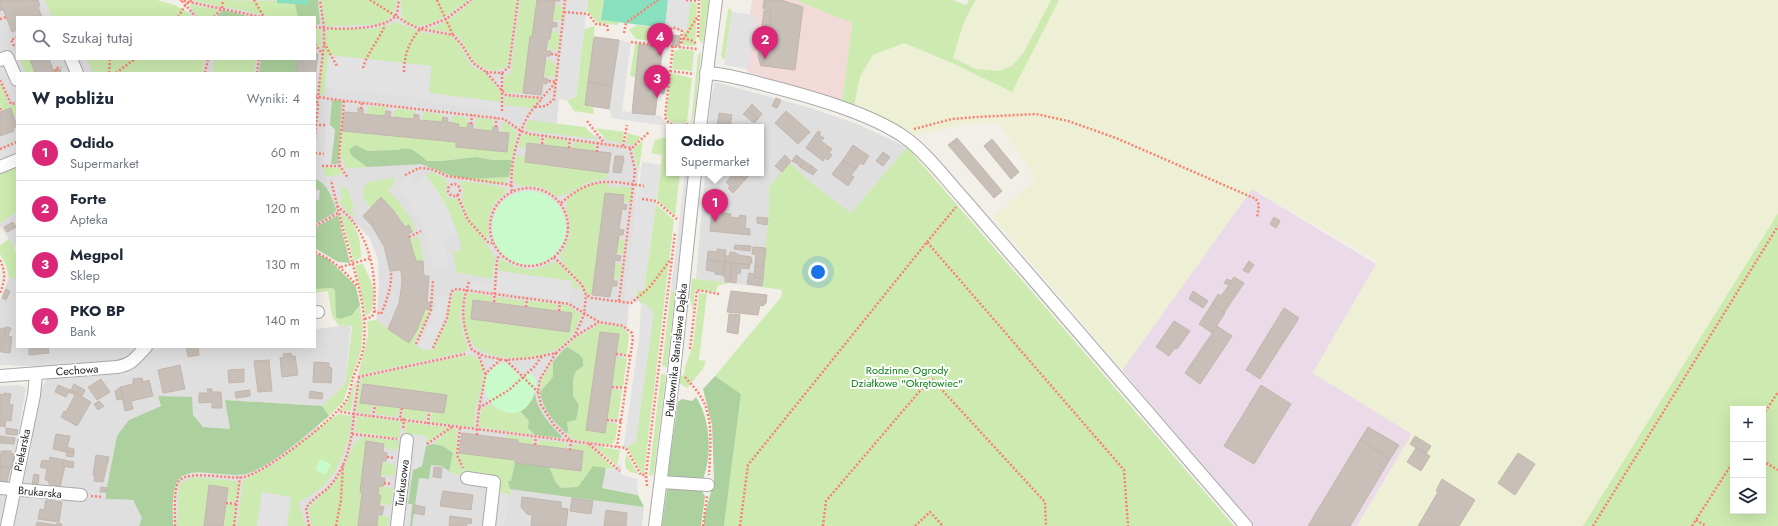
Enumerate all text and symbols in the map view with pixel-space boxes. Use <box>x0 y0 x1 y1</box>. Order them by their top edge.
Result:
search box <box>16 16 316 60</box>
pin: 4 <box>647 23 673 56</box>
pin: 2 <box>752 26 778 59</box>
icon: search <box>30 27 52 49</box>
text: Szukaj tutaj <box>62 27 133 49</box>
pin: 3 <box>644 65 670 98</box>
text: W pobliżu <box>32 86 114 110</box>
text: Wyniki: 4 <box>247 89 300 108</box>
popup <box>666 124 764 176</box>
text: Odido <box>681 130 724 152</box>
text: Odido <box>70 132 114 154</box>
text: 1 <box>42 143 48 162</box>
text: 60 m <box>271 143 300 162</box>
text: Supermarket <box>681 152 749 171</box>
text: Supermarket <box>70 154 139 173</box>
text: Forte <box>70 188 106 210</box>
pin: 1 <box>702 189 728 222</box>
text: 2 <box>41 199 49 218</box>
text: 120 m <box>265 199 300 218</box>
text: Apteka <box>70 210 108 229</box>
text: Megpol <box>70 244 123 266</box>
text: 3 <box>41 255 49 274</box>
text: 130 m <box>265 255 300 274</box>
your location <box>808 262 828 282</box>
text: Sklep <box>70 266 100 285</box>
street label: Pułkownika Stanisława Dąbka <box>661 282 691 418</box>
text: PKO BP <box>70 300 125 322</box>
text: 4 <box>40 311 50 330</box>
text: 140 m <box>265 311 300 330</box>
text: Bank <box>70 322 96 341</box>
street label: Cechowa <box>55 361 99 379</box>
park label: Rodzinne Ogrody Działkowe "Okrętowiec" <box>851 362 963 391</box>
map controls <box>1730 406 1766 514</box>
button: + <box>1730 406 1766 442</box>
street label: Piekarska <box>10 427 34 473</box>
button: − <box>1730 442 1766 478</box>
street label: Turkusowa <box>391 459 413 507</box>
button: layers <box>1730 478 1766 514</box>
street label: Brukarska <box>17 482 63 502</box>

